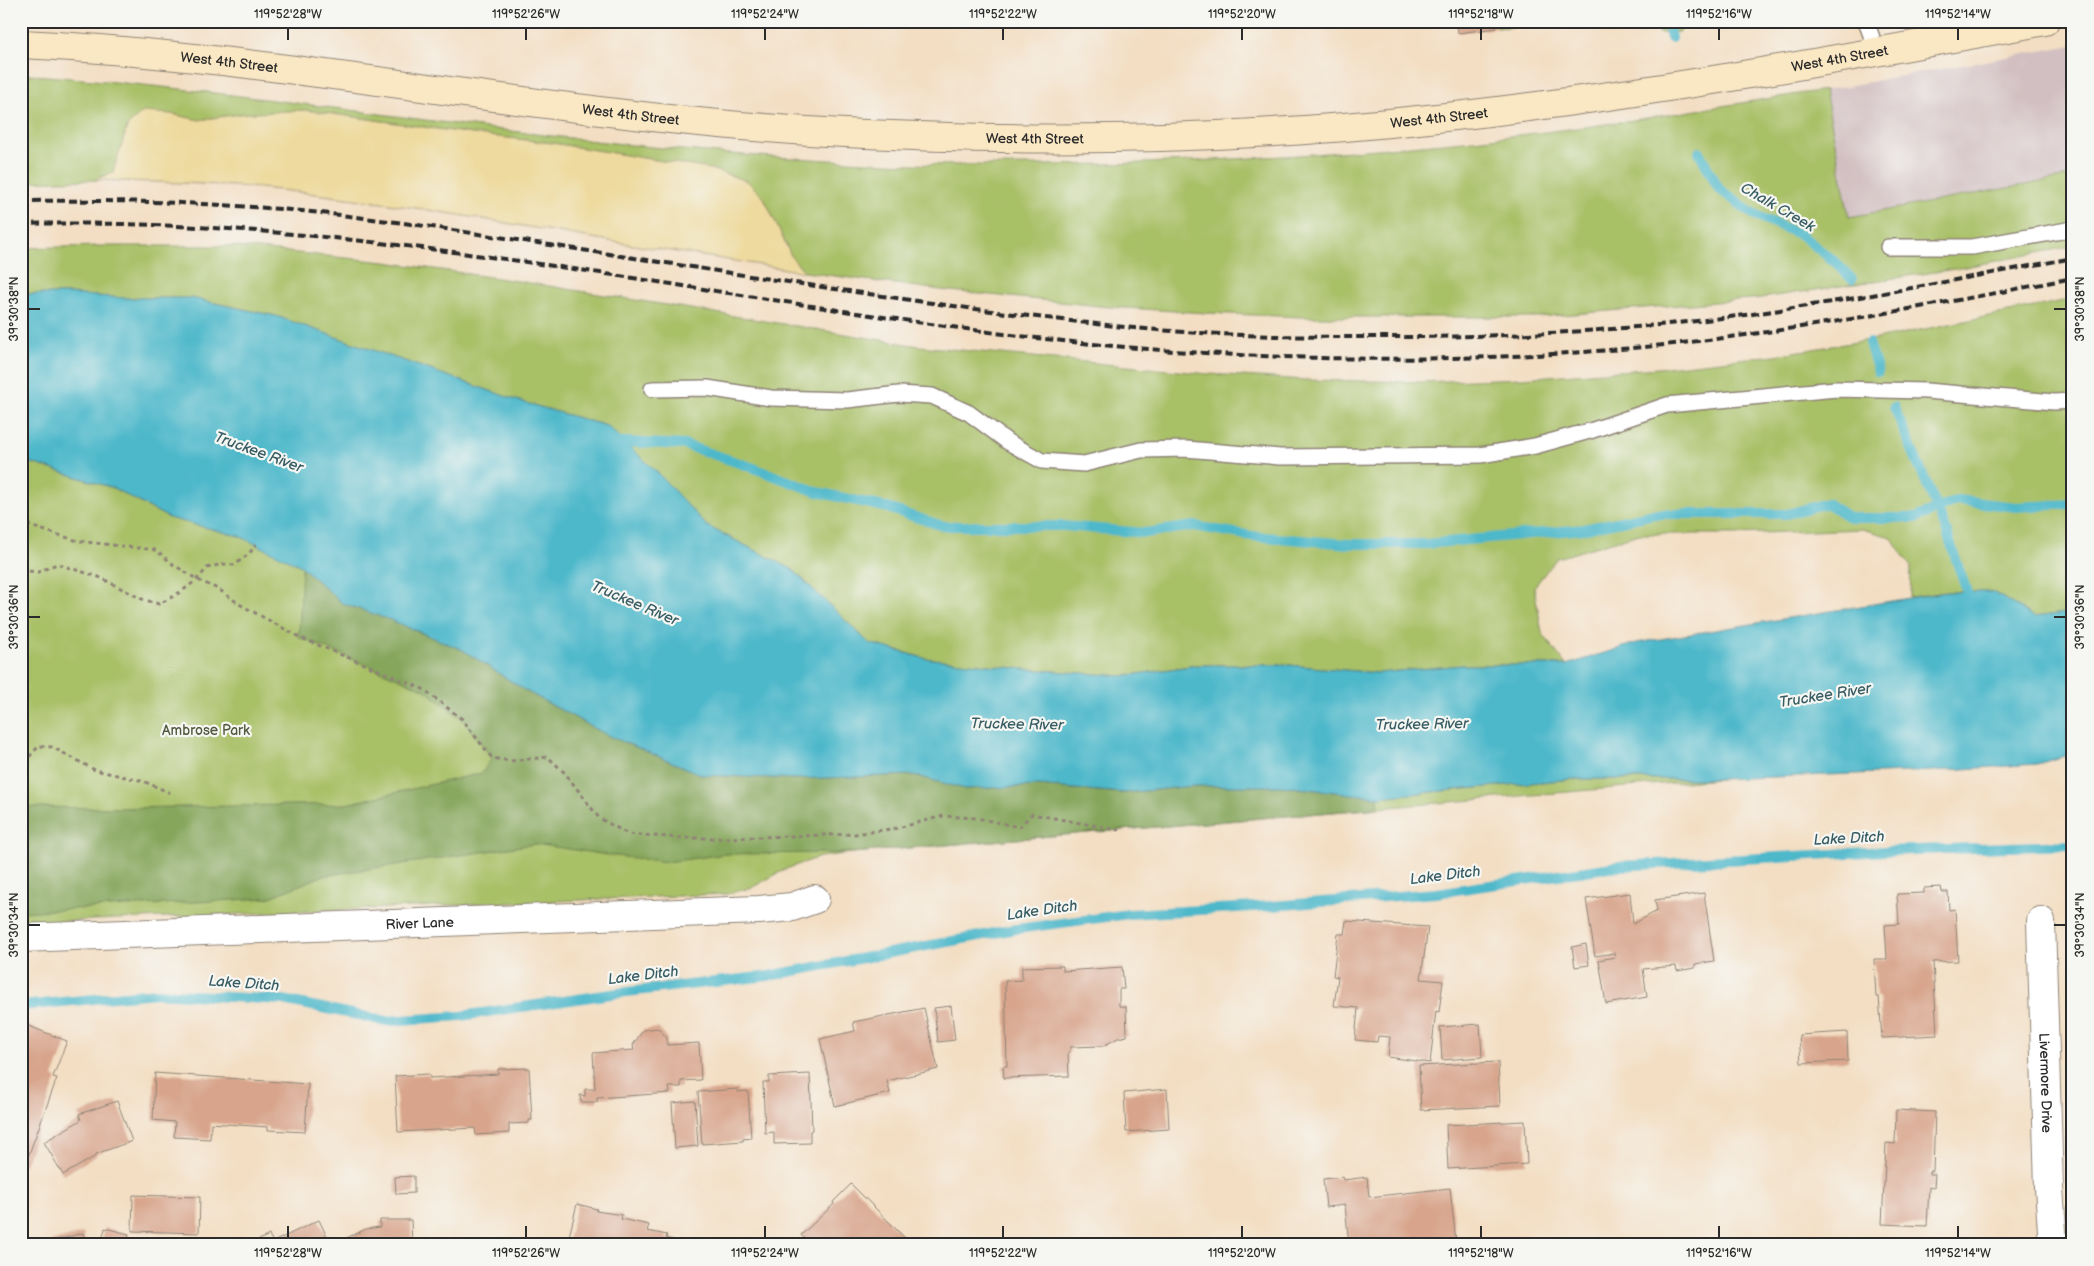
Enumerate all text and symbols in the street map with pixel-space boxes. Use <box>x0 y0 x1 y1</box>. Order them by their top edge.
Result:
text: 119°52'28"W <box>254 7 322 22</box>
text: 119°52'26"W <box>492 7 560 22</box>
text: 119°52'24"W <box>731 7 799 22</box>
text: 119°52'22"W <box>969 7 1037 22</box>
text: 119°52'20"W <box>1208 7 1276 22</box>
text: 119°52'18"W <box>1448 7 1514 22</box>
text: 119°52'16"W <box>1686 7 1752 22</box>
text: 119°52'14"W <box>1925 7 1991 22</box>
street label: West 4th Street <box>1790 42 1890 76</box>
street label: West 4th Street <box>180 49 279 77</box>
street label: West 4th Street <box>581 101 681 129</box>
street label: West 4th Street <box>1390 104 1489 132</box>
street label: West 4th Street <box>986 130 1085 148</box>
water label: Chalk Creek <box>1737 178 1819 237</box>
text: 39°30'38"N <box>7 277 22 341</box>
text: 39°30'38"N <box>2073 277 2088 341</box>
water label: Truckee River <box>212 428 307 478</box>
water label: Truckee River <box>588 577 683 631</box>
text: 39°30'36"N <box>7 584 22 650</box>
text: 39°30'36"N <box>2073 584 2088 650</box>
water label: Truckee River <box>1778 679 1874 712</box>
water label: Truckee River <box>970 714 1065 735</box>
water label: Truckee River <box>1375 714 1470 735</box>
park label: Ambrose Park <box>162 722 250 739</box>
water label: Lake Ditch <box>1813 827 1885 850</box>
water label: Lake Ditch <box>1409 862 1481 889</box>
text: 39°30'34"N <box>7 892 22 958</box>
text: 39°30'34"N <box>2073 892 2088 958</box>
water label: Lake Ditch <box>1006 896 1079 925</box>
street label: River Lane <box>385 914 454 933</box>
water label: Lake Ditch <box>607 962 679 989</box>
water label: Lake Ditch <box>208 972 280 995</box>
street label: Livermore Drive <box>2035 1033 2055 1133</box>
text: 119°52'28"W <box>254 1246 322 1261</box>
text: 119°52'26"W <box>492 1246 560 1261</box>
text: 119°52'24"W <box>731 1246 799 1261</box>
text: 119°52'22"W <box>969 1246 1037 1261</box>
text: 119°52'20"W <box>1208 1246 1276 1261</box>
text: 119°52'18"W <box>1448 1246 1514 1261</box>
text: 119°52'16"W <box>1686 1246 1752 1261</box>
text: 119°52'14"W <box>1925 1246 1991 1261</box>

